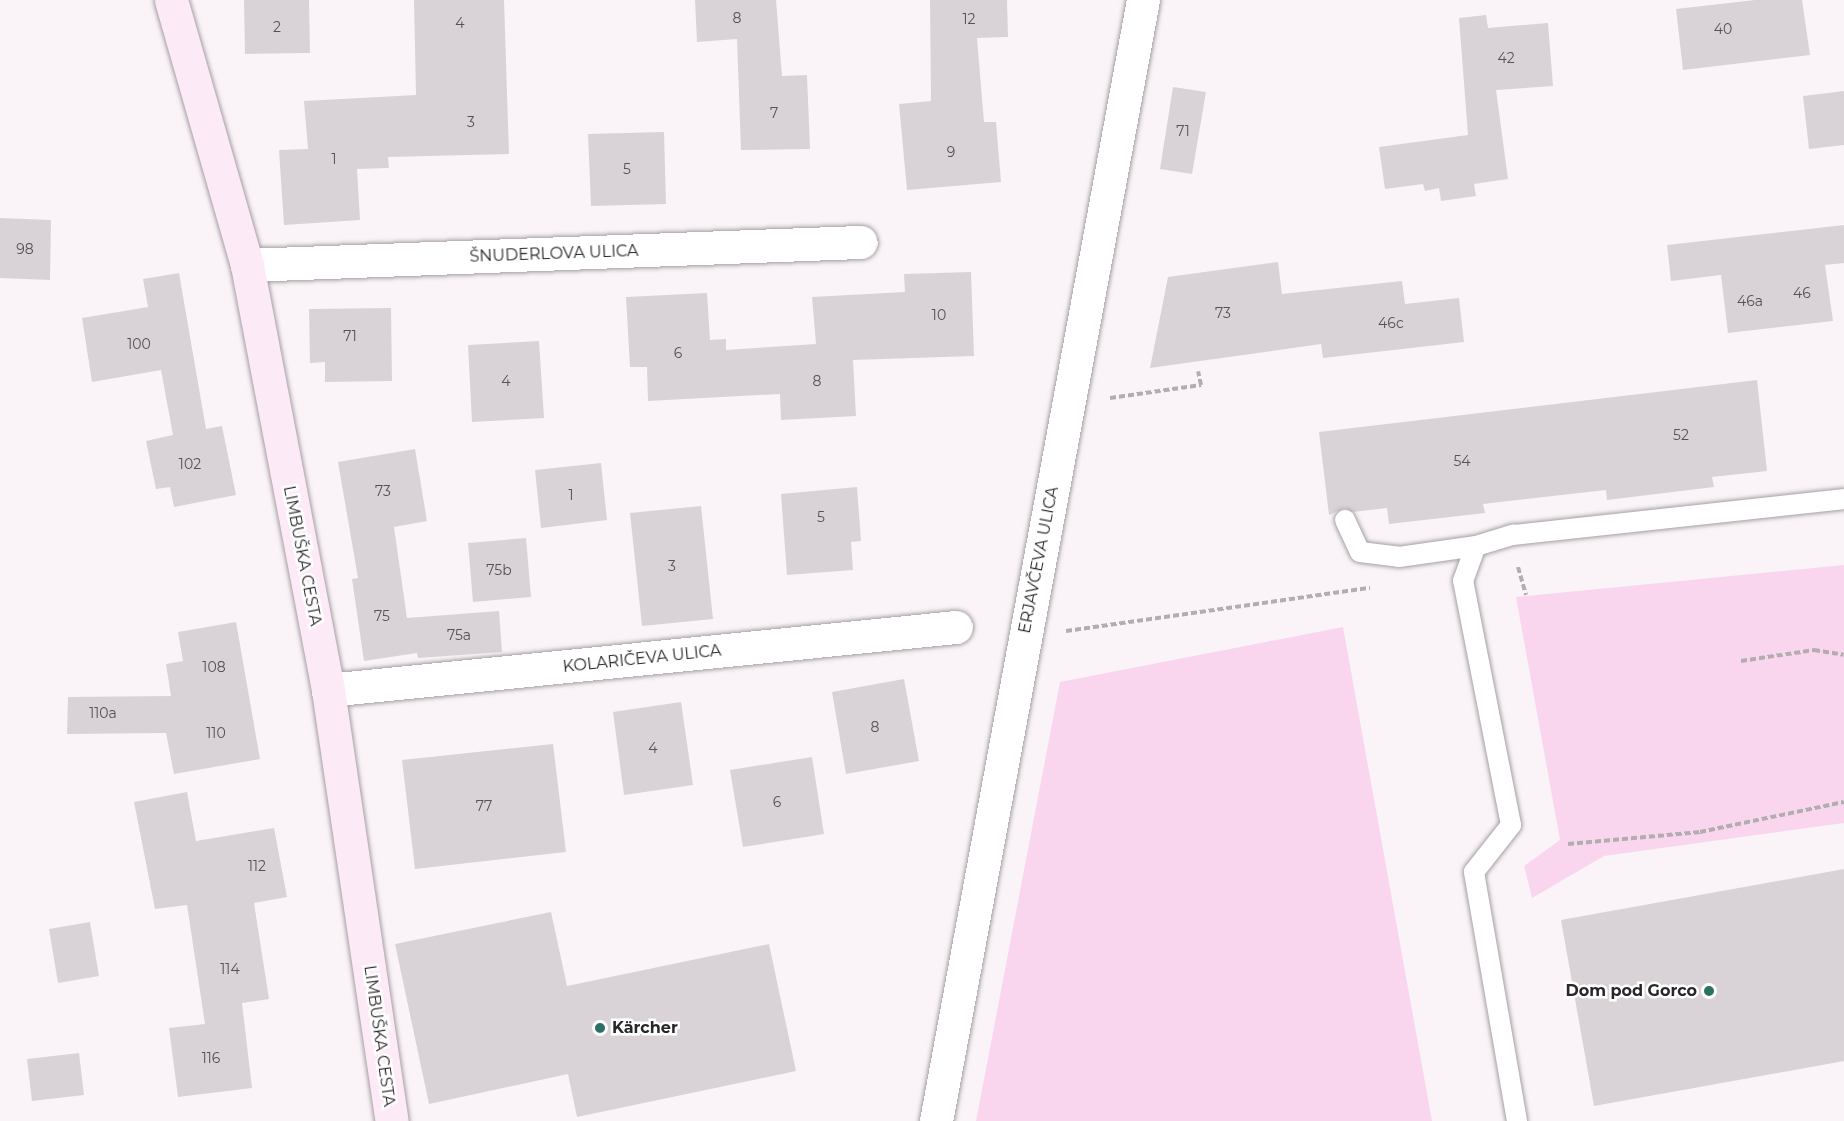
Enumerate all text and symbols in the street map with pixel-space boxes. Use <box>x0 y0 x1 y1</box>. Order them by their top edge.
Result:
house number: 8 <box>733 10 741 26</box>
house number: 12 <box>962 11 976 27</box>
house number: 4 <box>455 15 465 31</box>
house number: 2 <box>273 19 281 35</box>
house number: 40 <box>1714 21 1732 37</box>
house number: 42 <box>1497 50 1515 66</box>
house number: 7 <box>770 105 778 121</box>
house number: 3 <box>467 114 475 130</box>
house number: 71 <box>1176 123 1190 139</box>
house number: 9 <box>947 144 955 160</box>
house number: 1 <box>331 151 337 167</box>
house number: 5 <box>623 161 631 177</box>
house number: 98 <box>16 241 34 257</box>
street label: ŠNUDERLOVA ULICA <box>469 241 639 267</box>
house number: 46 <box>1793 285 1811 301</box>
house number: 46a <box>1737 293 1763 309</box>
house number: 73 <box>1215 305 1231 321</box>
house number: 10 <box>932 307 946 323</box>
house number: 46c <box>1378 315 1404 331</box>
house number: 71 <box>343 328 357 344</box>
house number: 100 <box>127 336 151 352</box>
house number: 6 <box>674 345 682 361</box>
house number: 4 <box>501 373 511 389</box>
house number: 8 <box>813 373 821 389</box>
house number: 52 <box>1673 427 1689 443</box>
house number: 54 <box>1453 453 1471 469</box>
house number: 102 <box>179 456 201 472</box>
house number: 73 <box>375 483 391 499</box>
street label: LIMBUŠKA CESTA <box>279 484 325 628</box>
street label: ERJAVČEVA ULICA <box>1015 485 1063 635</box>
house number: 1 <box>568 487 574 503</box>
house number: 5 <box>817 509 825 525</box>
house number: 3 <box>668 558 676 574</box>
house number: 75b <box>486 562 512 578</box>
house number: 75 <box>374 608 390 624</box>
house number: 75a <box>447 627 471 643</box>
street label: KOLARIČEVA ULICA <box>562 641 722 677</box>
house number: 108 <box>202 659 226 675</box>
house number: 110a <box>89 705 117 721</box>
house number: 8 <box>871 719 879 735</box>
house number: 110 <box>206 725 226 741</box>
house number: 4 <box>648 740 658 756</box>
house number: 6 <box>773 794 781 810</box>
house number: 77 <box>476 798 492 814</box>
house number: 112 <box>248 858 266 874</box>
house number: 114 <box>220 961 240 977</box>
street label: LIMBUŠKA CESTA <box>360 964 398 1108</box>
place label: Dom pod Gorco <box>1565 981 1697 1001</box>
marker: Dom pod Gorco <box>1702 984 1716 998</box>
place label: Kärcher <box>612 1018 678 1038</box>
marker: Kärcher <box>593 1021 607 1035</box>
house number: 116 <box>202 1050 220 1066</box>

